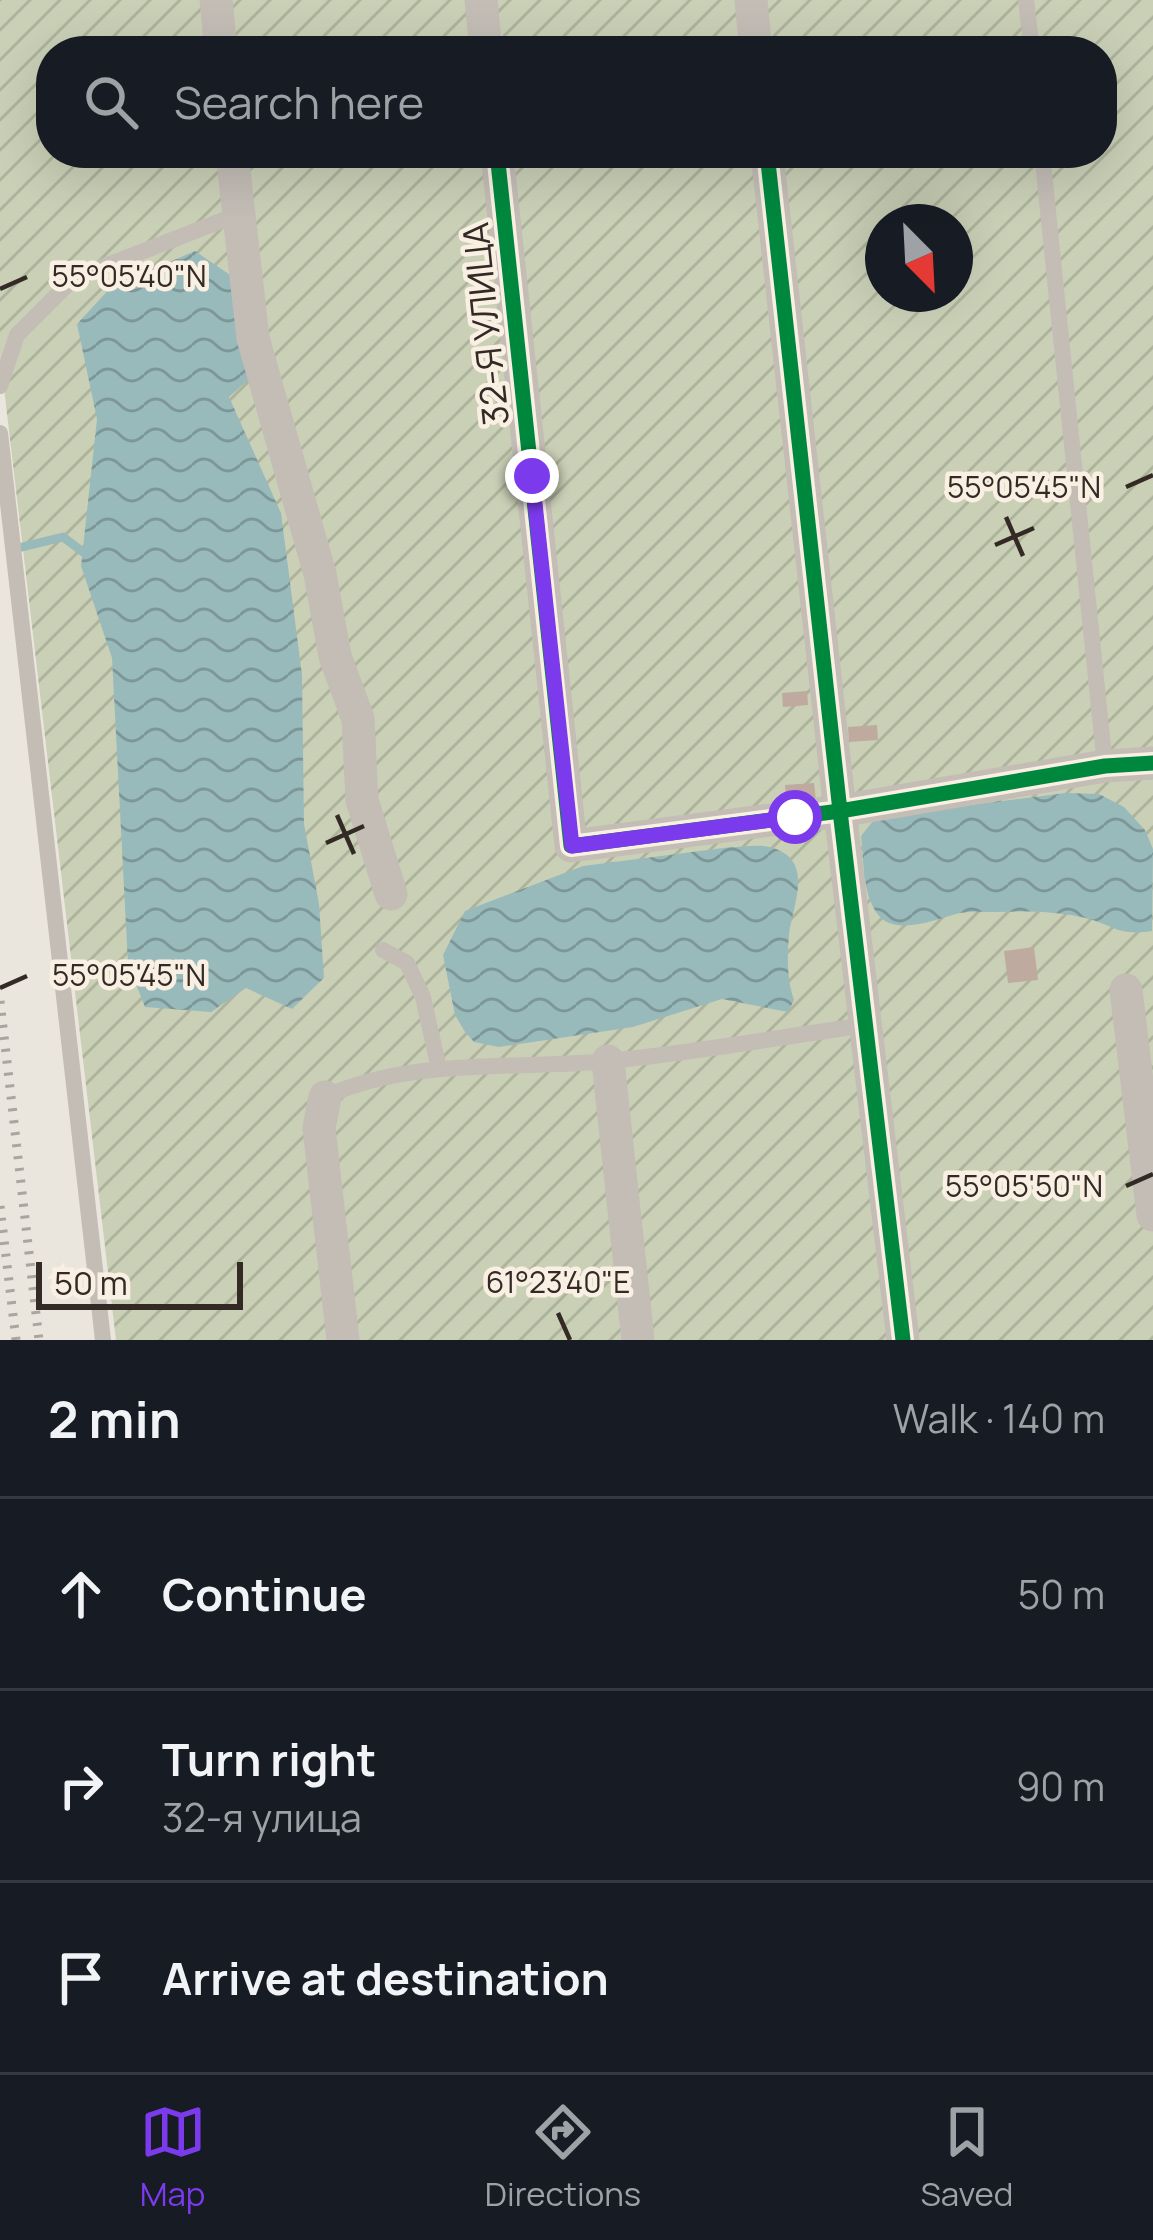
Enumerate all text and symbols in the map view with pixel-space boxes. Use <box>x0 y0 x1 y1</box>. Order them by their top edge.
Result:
search box <box>36 36 1117 168</box>
icon: search <box>78 69 144 135</box>
text: Search here <box>174 71 424 133</box>
north arrow <box>865 204 973 312</box>
street label: 32-Я УЛИЦА <box>450 220 520 428</box>
text: 55°05'40"N <box>52 255 206 296</box>
route end <box>505 449 559 503</box>
text: 55°05'45"N <box>947 466 1101 507</box>
route start <box>768 790 822 844</box>
text: 55°05'45"N <box>52 954 206 995</box>
text: 55°05'50"N <box>945 1165 1103 1206</box>
scale bar <box>36 1256 243 1309</box>
text: 50 m <box>54 1260 128 1305</box>
text: 61°23'40"E <box>486 1261 630 1302</box>
text: 2 min <box>48 1384 181 1453</box>
text: Walk · 140 m <box>893 1391 1105 1445</box>
icon: ahead <box>48 1561 114 1627</box>
text: Continue <box>162 1563 367 1625</box>
text: 50 m <box>1018 1567 1105 1621</box>
text: Turn right <box>162 1728 376 1790</box>
icon: right <box>48 1753 114 1819</box>
text: 90 m <box>1016 1759 1105 1813</box>
text: 32-я улица <box>162 1790 362 1844</box>
icon: arrive <box>48 1945 114 2011</box>
text: Arrive at destination <box>162 1947 609 2009</box>
tab: Map <box>140 2099 206 2216</box>
tab: Directions <box>485 2099 641 2216</box>
tab: Saved <box>920 2099 1013 2216</box>

